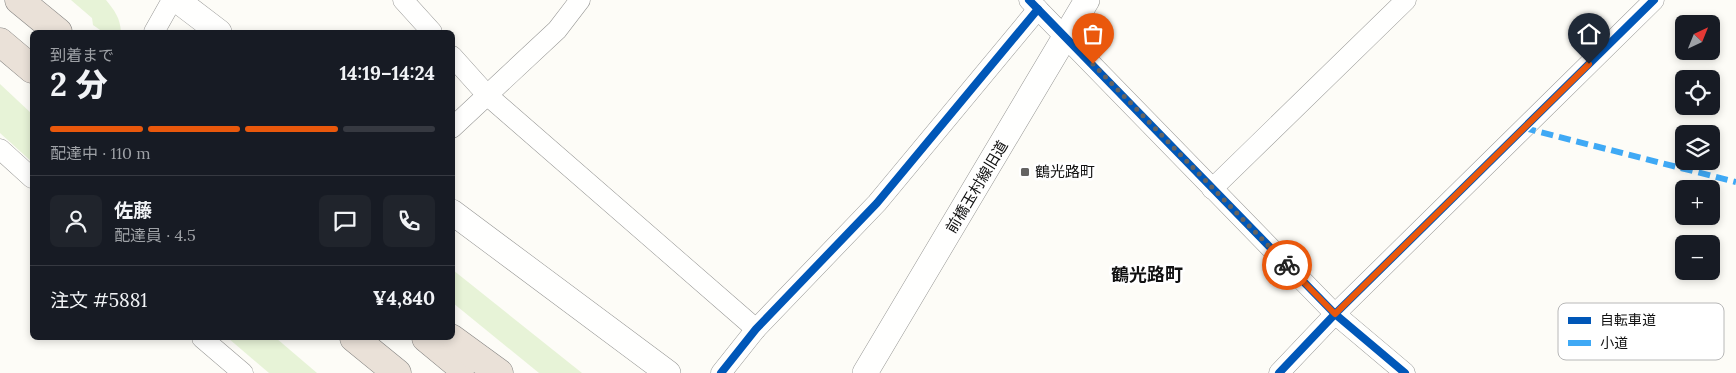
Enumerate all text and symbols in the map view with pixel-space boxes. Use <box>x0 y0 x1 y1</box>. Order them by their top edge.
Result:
pin <box>1072 13 1114 64</box>
pin <box>1568 13 1610 64</box>
north arrow <box>1675 15 1720 60</box>
map controls <box>1675 15 1720 280</box>
icon: bag <box>1079 20 1107 48</box>
icon: home <box>1575 20 1603 48</box>
text: 到着まで <box>50 45 114 65</box>
text: 14:19–14:24 <box>339 61 435 85</box>
text: 2 分 <box>50 64 107 105</box>
button: locate <box>1675 70 1720 115</box>
button: layers <box>1675 125 1720 170</box>
street label: 前橋玉村線旧道 <box>941 137 1012 237</box>
text: 配達中 · 110 m <box>50 143 151 163</box>
place label: 鶴光路町 <box>1035 162 1095 181</box>
marker: 鶴光路町 <box>1019 166 1031 178</box>
button: + <box>1675 180 1720 225</box>
button: person <box>50 195 102 247</box>
button: chat <box>319 195 371 247</box>
button: phone <box>383 195 435 247</box>
text: 佐藤 <box>114 198 152 222</box>
text: 配達員 · 4.5 <box>114 225 196 245</box>
button: − <box>1675 235 1720 280</box>
courier <box>1262 240 1312 290</box>
icon: bike <box>1273 251 1301 279</box>
district label: 鶴光路町 <box>1111 263 1183 286</box>
text: ¥4,840 <box>373 286 435 310</box>
text: 注文 #5881 <box>50 288 147 312</box>
legend <box>1558 303 1724 360</box>
text: 自転車道 <box>1600 311 1656 329</box>
text: 小道 <box>1600 334 1628 352</box>

